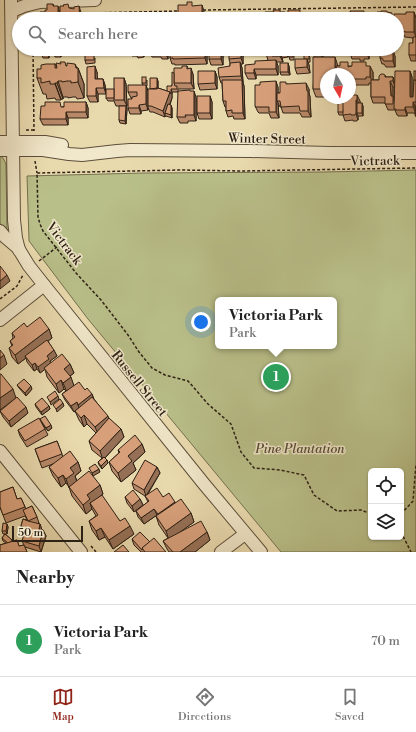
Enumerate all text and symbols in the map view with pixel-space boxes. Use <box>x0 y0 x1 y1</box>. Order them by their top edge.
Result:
search box <box>12 12 404 56</box>
icon: search <box>26 23 48 45</box>
text: Search here <box>58 25 138 44</box>
north arrow <box>320 68 356 104</box>
street label: Winter Street <box>227 130 307 148</box>
street label: Victrack <box>349 153 401 169</box>
street label: Victrack <box>42 218 86 269</box>
popup <box>215 297 337 349</box>
text: Victoria Park <box>229 306 323 325</box>
your location <box>191 312 211 332</box>
text: Park <box>229 325 256 341</box>
street label: Russell Street <box>108 347 171 420</box>
pin: 1 <box>263 362 289 392</box>
park label: Pine Plantation <box>254 441 345 457</box>
map controls <box>368 468 404 540</box>
button: locate <box>368 468 404 504</box>
button: layers <box>368 504 404 540</box>
scale bar <box>12 524 83 543</box>
text: 50 m <box>18 526 43 540</box>
text: Nearby <box>16 567 75 589</box>
text: Victoria Park <box>54 623 148 642</box>
text: 1 <box>26 633 32 649</box>
text: 70 m <box>371 633 400 649</box>
text: Park <box>54 642 81 658</box>
tab: Map <box>52 686 74 724</box>
tab: Directions <box>178 686 231 724</box>
tab: Saved <box>335 686 364 724</box>

